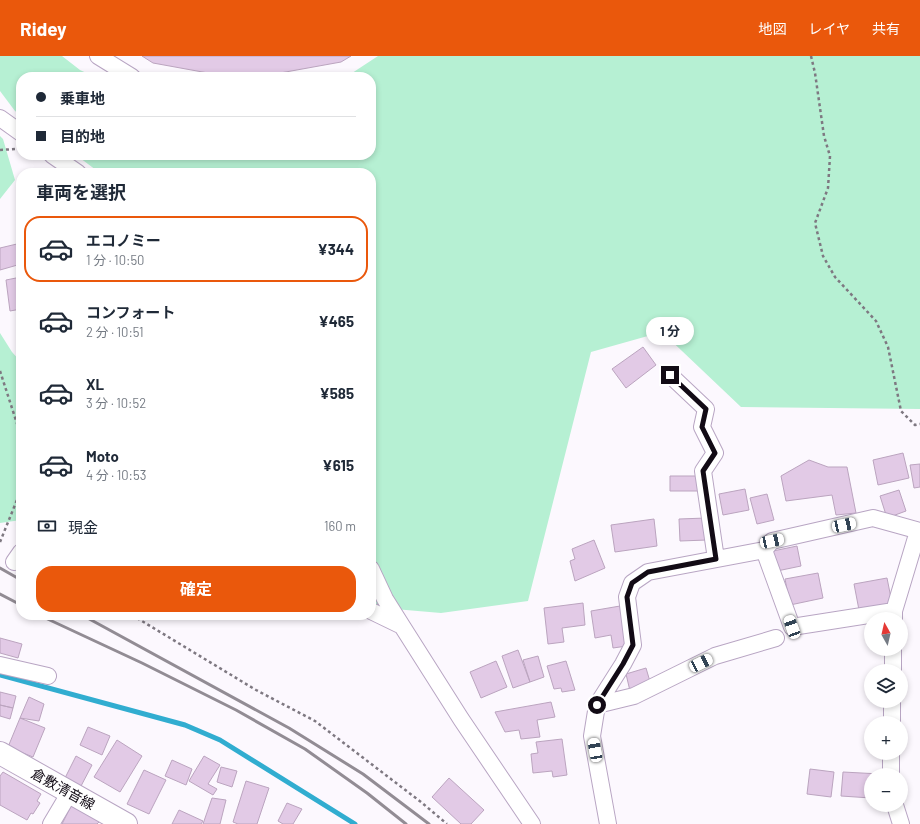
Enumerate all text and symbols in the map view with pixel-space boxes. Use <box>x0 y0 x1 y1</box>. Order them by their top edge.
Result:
text: Ridey <box>20 17 67 40</box>
text: 地図 <box>758 20 786 37</box>
text: レイヤ <box>808 20 850 37</box>
text: 共有 <box>872 20 900 37</box>
text: 乗車地 <box>60 89 105 107</box>
text: 目的地 <box>60 127 105 145</box>
text: 車両を選択 <box>36 181 126 203</box>
icon: car <box>38 231 74 267</box>
text: エコノミー <box>86 231 161 249</box>
text: ¥344 <box>317 240 354 258</box>
text: 1 分 · 10:50 <box>86 252 144 268</box>
icon: car <box>38 303 74 339</box>
text: コンフォート <box>86 303 176 321</box>
text: ¥465 <box>318 312 354 330</box>
callout: 1 分 <box>646 317 694 345</box>
text: 1 分 <box>660 323 680 339</box>
text: 2 分 · 10:51 <box>86 324 144 340</box>
route end <box>661 366 679 384</box>
icon: car <box>38 375 74 411</box>
text: XL <box>86 375 104 393</box>
text: ¥585 <box>319 384 354 402</box>
text: 3 分 · 10:52 <box>86 395 146 411</box>
icon: car <box>38 447 74 483</box>
text: Moto <box>86 447 119 465</box>
text: ¥615 <box>322 456 354 474</box>
text: 4 分 · 10:53 <box>86 467 146 483</box>
icon: cash <box>36 515 58 537</box>
car <box>831 517 857 533</box>
text: 現金 <box>68 518 98 536</box>
text: 160 m <box>324 518 356 534</box>
car <box>759 533 785 549</box>
button: 確定 <box>36 566 356 612</box>
north arrow <box>864 612 908 656</box>
map controls <box>864 612 908 812</box>
car <box>782 614 802 640</box>
car <box>688 652 714 674</box>
button: layers <box>864 664 908 708</box>
route start <box>588 696 606 714</box>
button: + <box>864 716 908 760</box>
car <box>587 737 603 763</box>
street label: 倉敷清音線 <box>29 764 98 813</box>
button: − <box>864 768 908 812</box>

